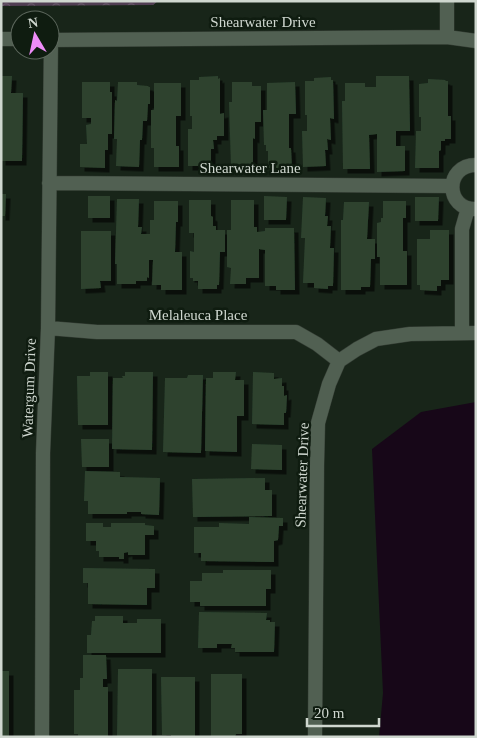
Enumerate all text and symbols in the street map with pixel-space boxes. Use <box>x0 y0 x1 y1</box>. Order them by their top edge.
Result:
north arrow <box>10 10 60 60</box>
text: N <box>27 14 39 31</box>
street label: Shearwater Drive <box>210 14 316 30</box>
street label: Shearwater Lane <box>199 160 301 176</box>
street label: Melaleuca Place <box>149 307 248 323</box>
street label: Watergum Drive <box>19 338 39 438</box>
street label: Shearwater Drive <box>292 422 312 528</box>
scale bar <box>307 696 380 728</box>
text: 20 m <box>314 705 345 721</box>

